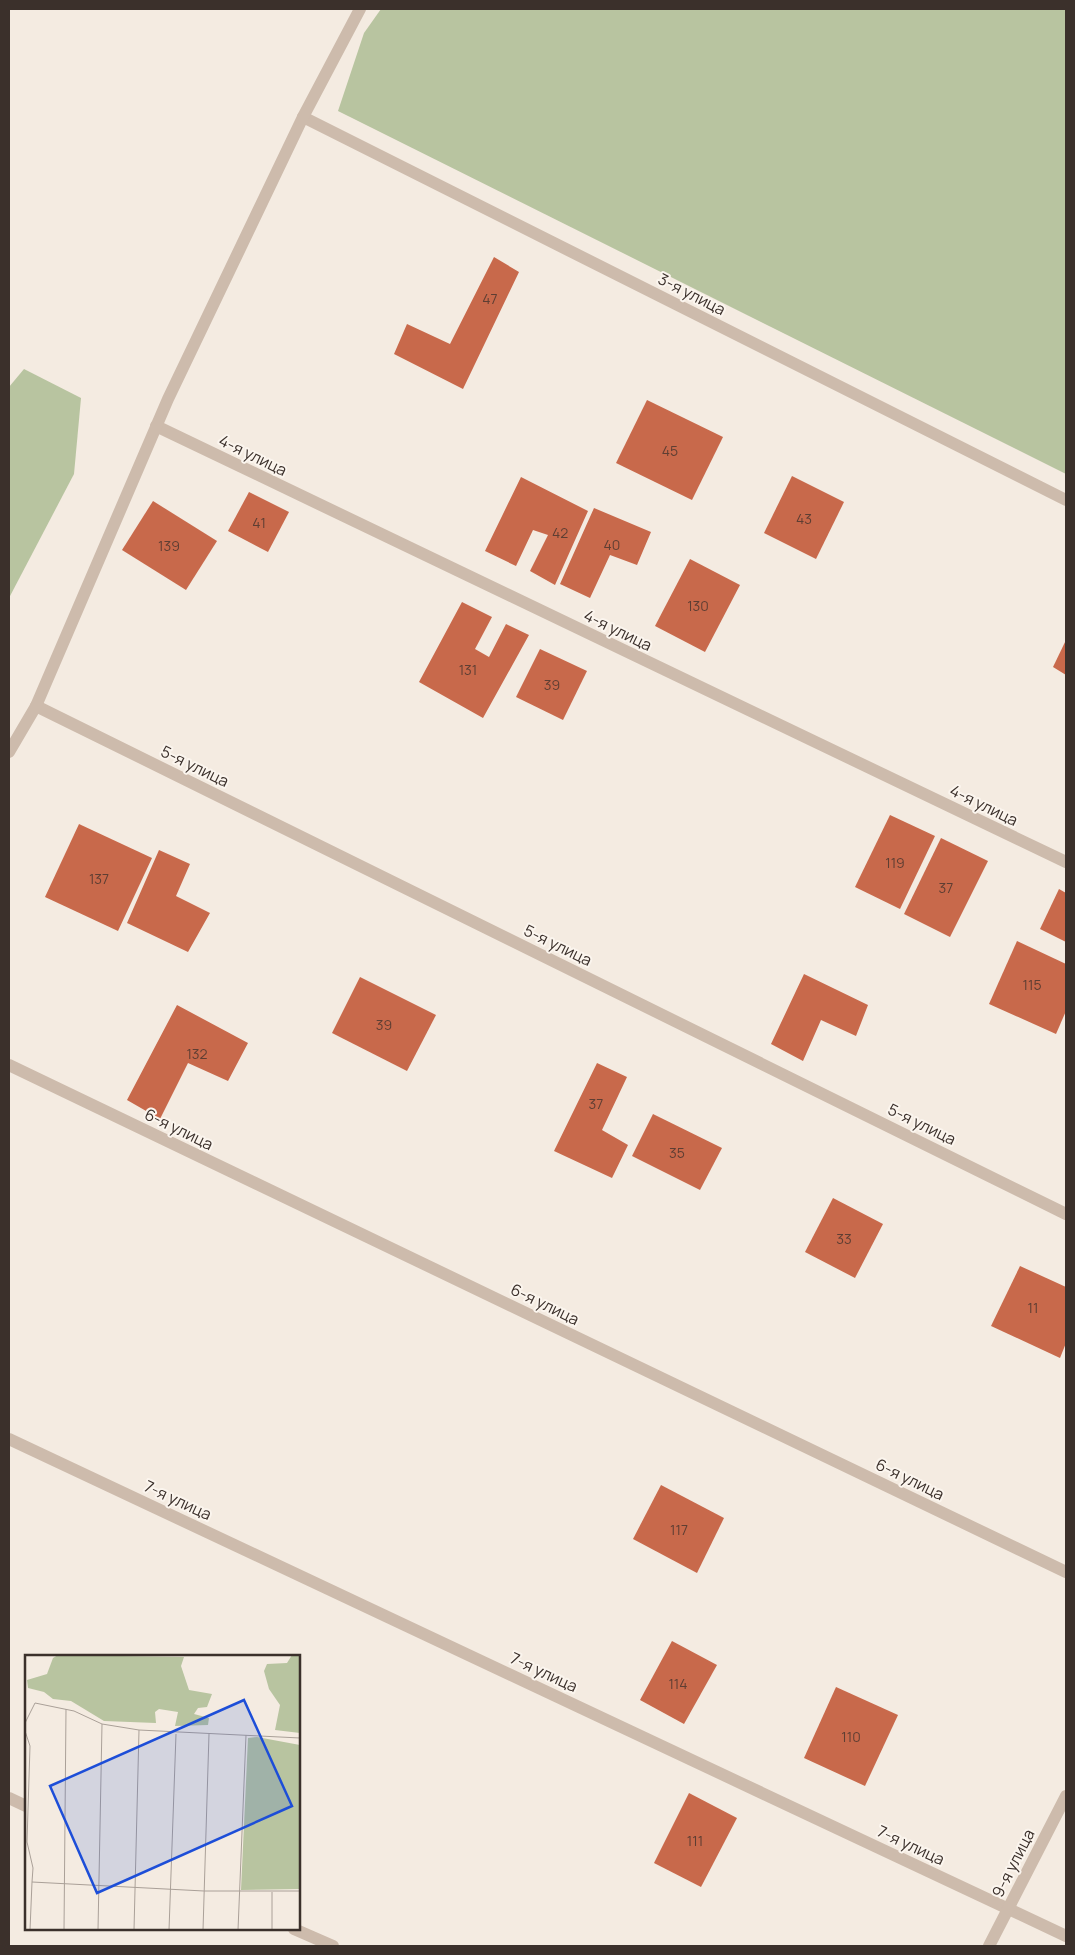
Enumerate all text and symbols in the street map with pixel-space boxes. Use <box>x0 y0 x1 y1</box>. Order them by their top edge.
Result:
street label: 3-я улица <box>655 268 729 320</box>
house number: 47 <box>482 289 498 308</box>
street label: 4-я улица <box>215 429 291 481</box>
house number: 45 <box>662 441 678 460</box>
house number: 43 <box>796 509 812 528</box>
house number: 41 <box>252 513 266 532</box>
house number: 42 <box>552 523 568 542</box>
house number: 40 <box>604 535 620 554</box>
house number: 139 <box>158 536 180 555</box>
house number: 130 <box>687 596 709 615</box>
street label: 4-я улица <box>580 604 656 656</box>
house number: 131 <box>459 660 477 679</box>
house number: 39 <box>544 675 560 694</box>
street label: 5-я улица <box>157 740 233 792</box>
street label: 4-я улица <box>946 779 1022 831</box>
house number: 119 <box>885 853 905 872</box>
house number: 137 <box>89 869 109 888</box>
house number: 37 <box>939 878 953 897</box>
street label: 5-я улица <box>520 919 596 971</box>
house number: 115 <box>1022 975 1042 994</box>
house number: 39 <box>376 1015 392 1034</box>
house number: 132 <box>186 1044 208 1063</box>
house number: 37 <box>589 1094 603 1113</box>
street label: 5-я улица <box>884 1098 960 1150</box>
street label: 6-я улица <box>141 1103 217 1155</box>
house number: 35 <box>669 1143 685 1162</box>
house number: 33 <box>836 1229 852 1248</box>
street label: 6-я улица <box>507 1278 583 1330</box>
house number: 11 <box>1028 1298 1038 1317</box>
street label: 6-я улица <box>872 1453 948 1505</box>
street label: 7-я улица <box>141 1475 215 1525</box>
house number: 117 <box>670 1520 688 1539</box>
street label: 7-я улица <box>507 1647 581 1697</box>
inset map <box>25 1655 300 1930</box>
house number: 114 <box>668 1674 688 1693</box>
house number: 110 <box>841 1727 861 1746</box>
street label: 7-я улица <box>874 1820 948 1870</box>
street label: 9-я улица <box>986 1825 1040 1901</box>
house number: 111 <box>687 1831 703 1850</box>

